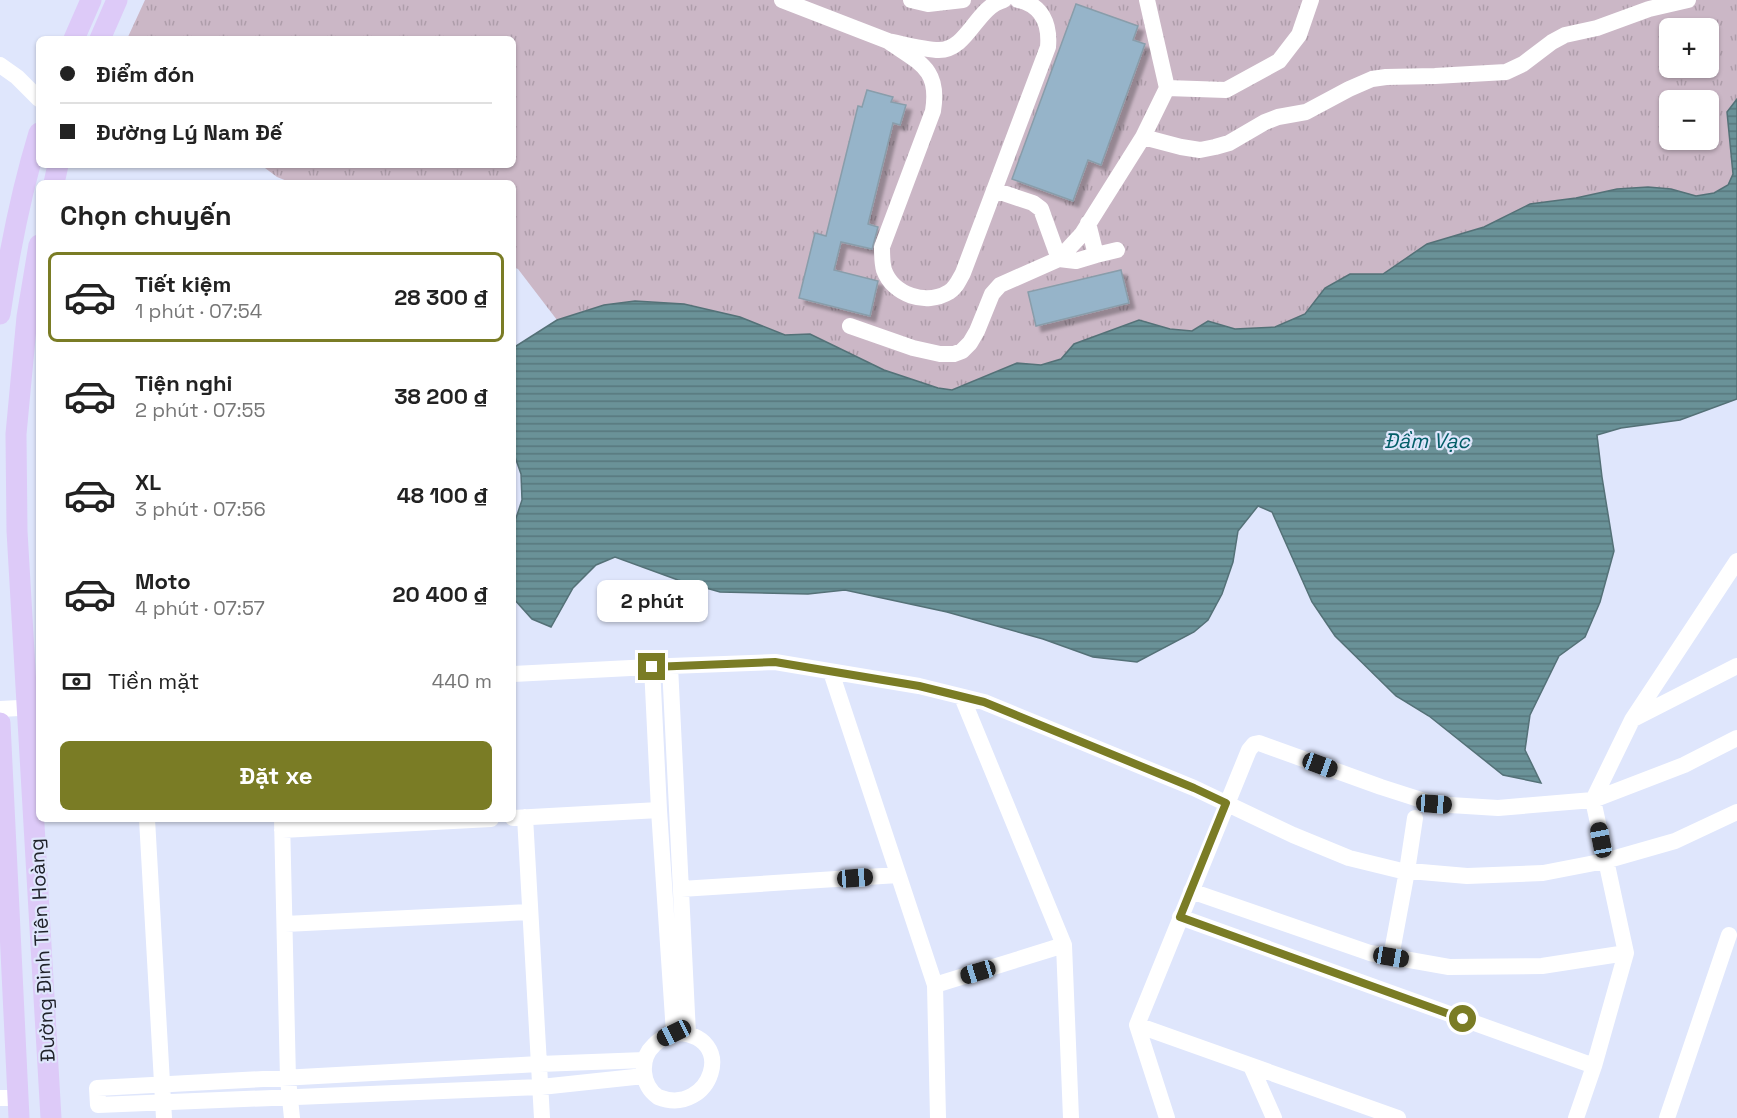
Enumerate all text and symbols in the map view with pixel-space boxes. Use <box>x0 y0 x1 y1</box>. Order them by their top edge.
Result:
map controls <box>1659 18 1719 150</box>
button: + <box>1659 18 1719 78</box>
text: Điểm đón <box>96 60 195 88</box>
button: − <box>1659 90 1719 150</box>
text: Đường Lý Nam Đế <box>96 118 283 146</box>
text: Chọn chuyến <box>60 198 232 233</box>
icon: car <box>63 270 117 324</box>
text: Tiết kiệm <box>135 270 231 298</box>
text: 28 300 ₫ <box>394 283 489 311</box>
text: 1 phút · 07:54 <box>135 298 262 324</box>
icon: car <box>63 369 117 423</box>
text: Tiện nghi <box>135 369 232 397</box>
text: 38 200 ₫ <box>394 382 489 410</box>
text: 2 phút · 07:55 <box>135 397 265 423</box>
water label: Đầm Vạc <box>1384 427 1471 454</box>
icon: car <box>63 468 117 522</box>
text: XL <box>135 468 161 496</box>
text: 48 100 ₫ <box>397 481 489 509</box>
text: 3 phút · 07:56 <box>135 496 266 522</box>
icon: car <box>63 567 117 621</box>
text: Moto <box>135 567 191 595</box>
text: 20 400 ₫ <box>393 580 489 608</box>
callout: 2 phút <box>596 580 708 622</box>
text: 2 phút <box>621 588 684 614</box>
text: 4 phút · 07:57 <box>135 595 265 621</box>
route end <box>638 653 665 680</box>
icon: cash <box>60 665 93 698</box>
text: Tiền mặt <box>108 667 199 695</box>
text: 440 m <box>432 668 492 694</box>
button: Đặt xe <box>60 741 492 810</box>
car <box>1300 750 1340 780</box>
car <box>1415 794 1453 814</box>
car <box>1589 821 1613 859</box>
street label: Đường Đinh Tiên Hoàng <box>23 838 61 1062</box>
car <box>836 868 874 888</box>
car <box>1372 945 1410 969</box>
car <box>958 958 998 986</box>
route start <box>1449 1005 1476 1032</box>
car <box>654 1017 694 1049</box>

